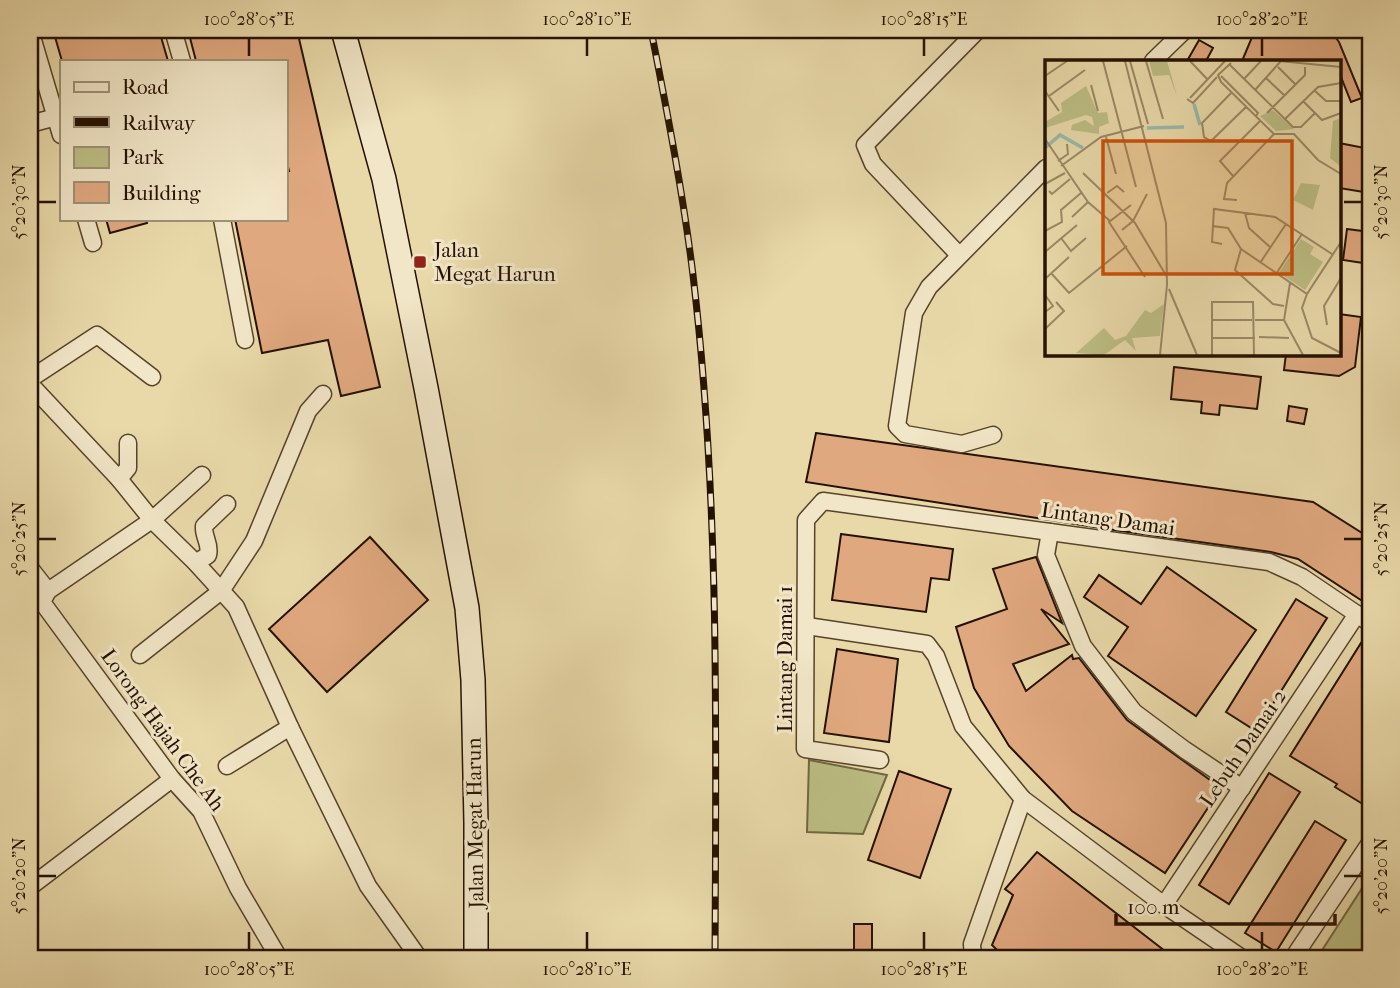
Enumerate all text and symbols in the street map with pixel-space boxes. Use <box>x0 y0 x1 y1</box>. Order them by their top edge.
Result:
text: 100°28'05"E <box>204 9 294 30</box>
text: 100°28'10"E <box>542 9 632 30</box>
text: 100°28'15"E <box>880 9 968 30</box>
text: 100°28'20"E <box>1216 9 1308 30</box>
legend <box>60 60 287 220</box>
inset map <box>1045 60 1340 355</box>
text: Road <box>122 75 169 99</box>
text: Railway <box>122 111 196 135</box>
text: Park <box>122 145 164 169</box>
text: 5°20'30"N <box>9 164 30 240</box>
text: 5°20'30"N <box>1371 164 1392 240</box>
text: Building <box>122 181 201 205</box>
place label: Jalan Megat Harun <box>432 238 556 286</box>
marker: Jalan Megat Harun <box>412 254 428 270</box>
street label: Lintang Damai <box>1039 498 1177 540</box>
text: 5°20'25"N <box>9 501 30 577</box>
text: 5°20'25"N <box>1371 501 1392 577</box>
street label: Lintang Damai 1 <box>773 585 797 733</box>
street label: Lorong Hajah Che Ah <box>96 644 230 816</box>
street label: Lebuh Damai 2 <box>1195 685 1291 811</box>
street label: Jalan Megat Harun <box>462 737 489 911</box>
text: 5°20'20"N <box>9 837 30 915</box>
text: 5°20'20"N <box>1371 837 1392 915</box>
scale bar <box>1116 883 1335 927</box>
text: 100 m <box>1127 895 1180 919</box>
text: 100°28'05"E <box>204 959 294 980</box>
text: 100°28'10"E <box>542 959 632 980</box>
text: 100°28'15"E <box>880 959 968 980</box>
text: 100°28'20"E <box>1216 959 1308 980</box>

